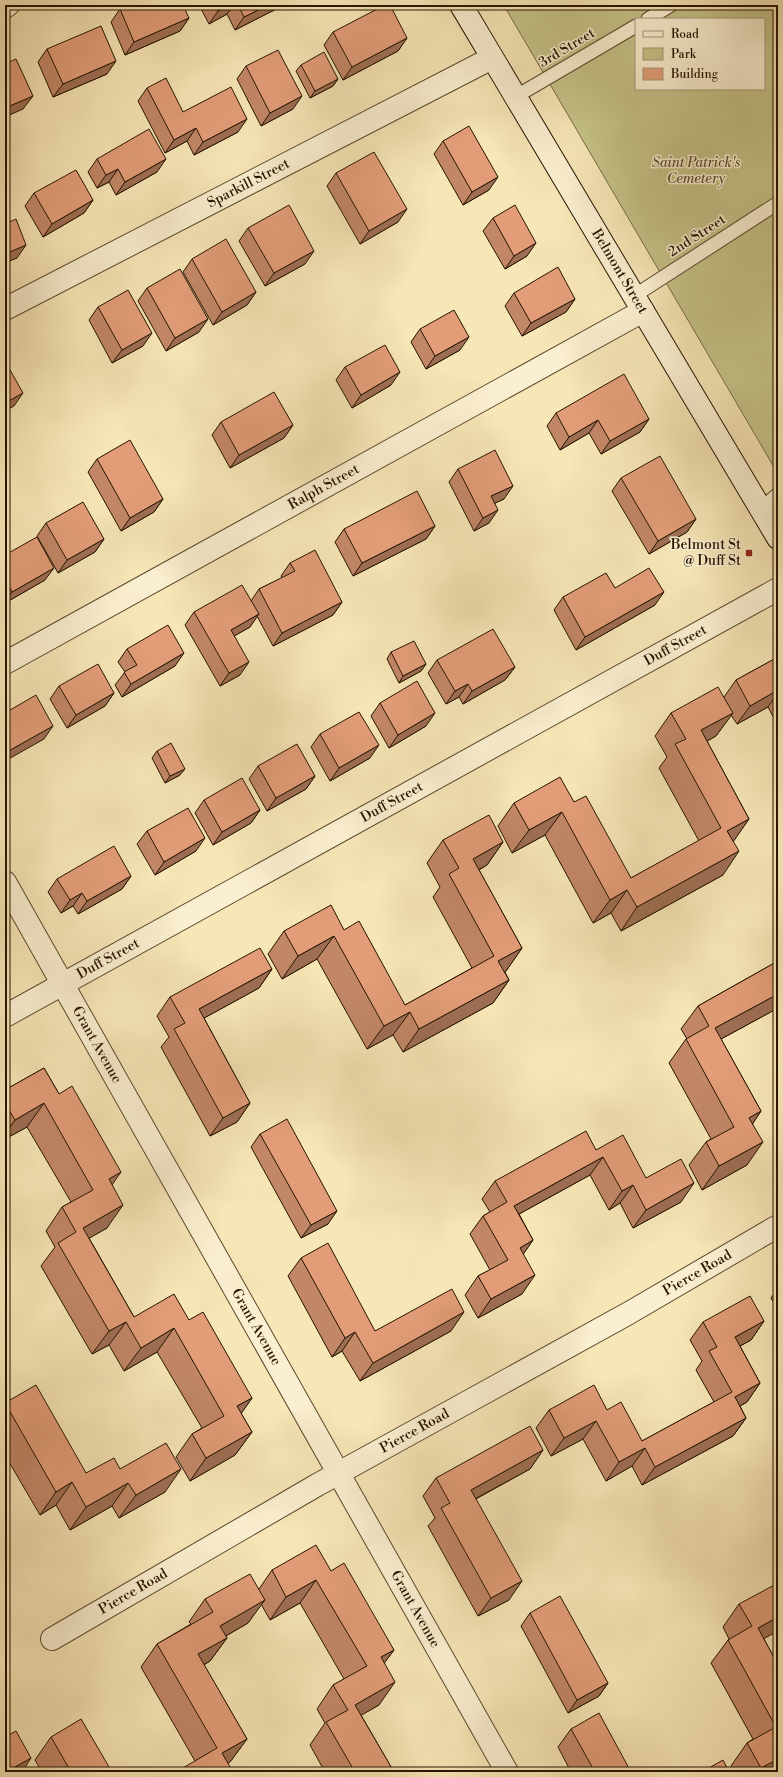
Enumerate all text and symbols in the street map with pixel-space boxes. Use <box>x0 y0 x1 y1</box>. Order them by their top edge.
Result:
legend <box>635 18 765 90</box>
street label: 3rd Street <box>536 24 598 72</box>
text: Road <box>671 27 699 42</box>
text: Park <box>671 47 697 62</box>
text: Building <box>670 67 719 82</box>
park label: Saint Patrick's Cemetery <box>652 154 740 188</box>
street label: Sparkill Street <box>204 155 293 212</box>
street label: 2nd Street <box>665 211 729 261</box>
street label: Belmont Street <box>587 225 652 317</box>
street label: Ralph Street <box>285 460 363 514</box>
place label: Belmont St @ Duff St <box>670 536 741 570</box>
marker: Belmont St @ Duff St <box>744 548 754 558</box>
street label: Duff Street <box>641 621 710 670</box>
street label: Duff Street <box>357 778 426 827</box>
street label: Duff Street <box>74 934 143 983</box>
street label: Grant Avenue <box>68 1003 126 1087</box>
street label: Pierce Road <box>660 1246 735 1300</box>
street label: Grant Avenue <box>227 1285 285 1369</box>
street label: Pierce Road <box>377 1405 453 1458</box>
street label: Pierce Road <box>96 1565 171 1619</box>
street label: Grant Avenue <box>386 1567 444 1651</box>

